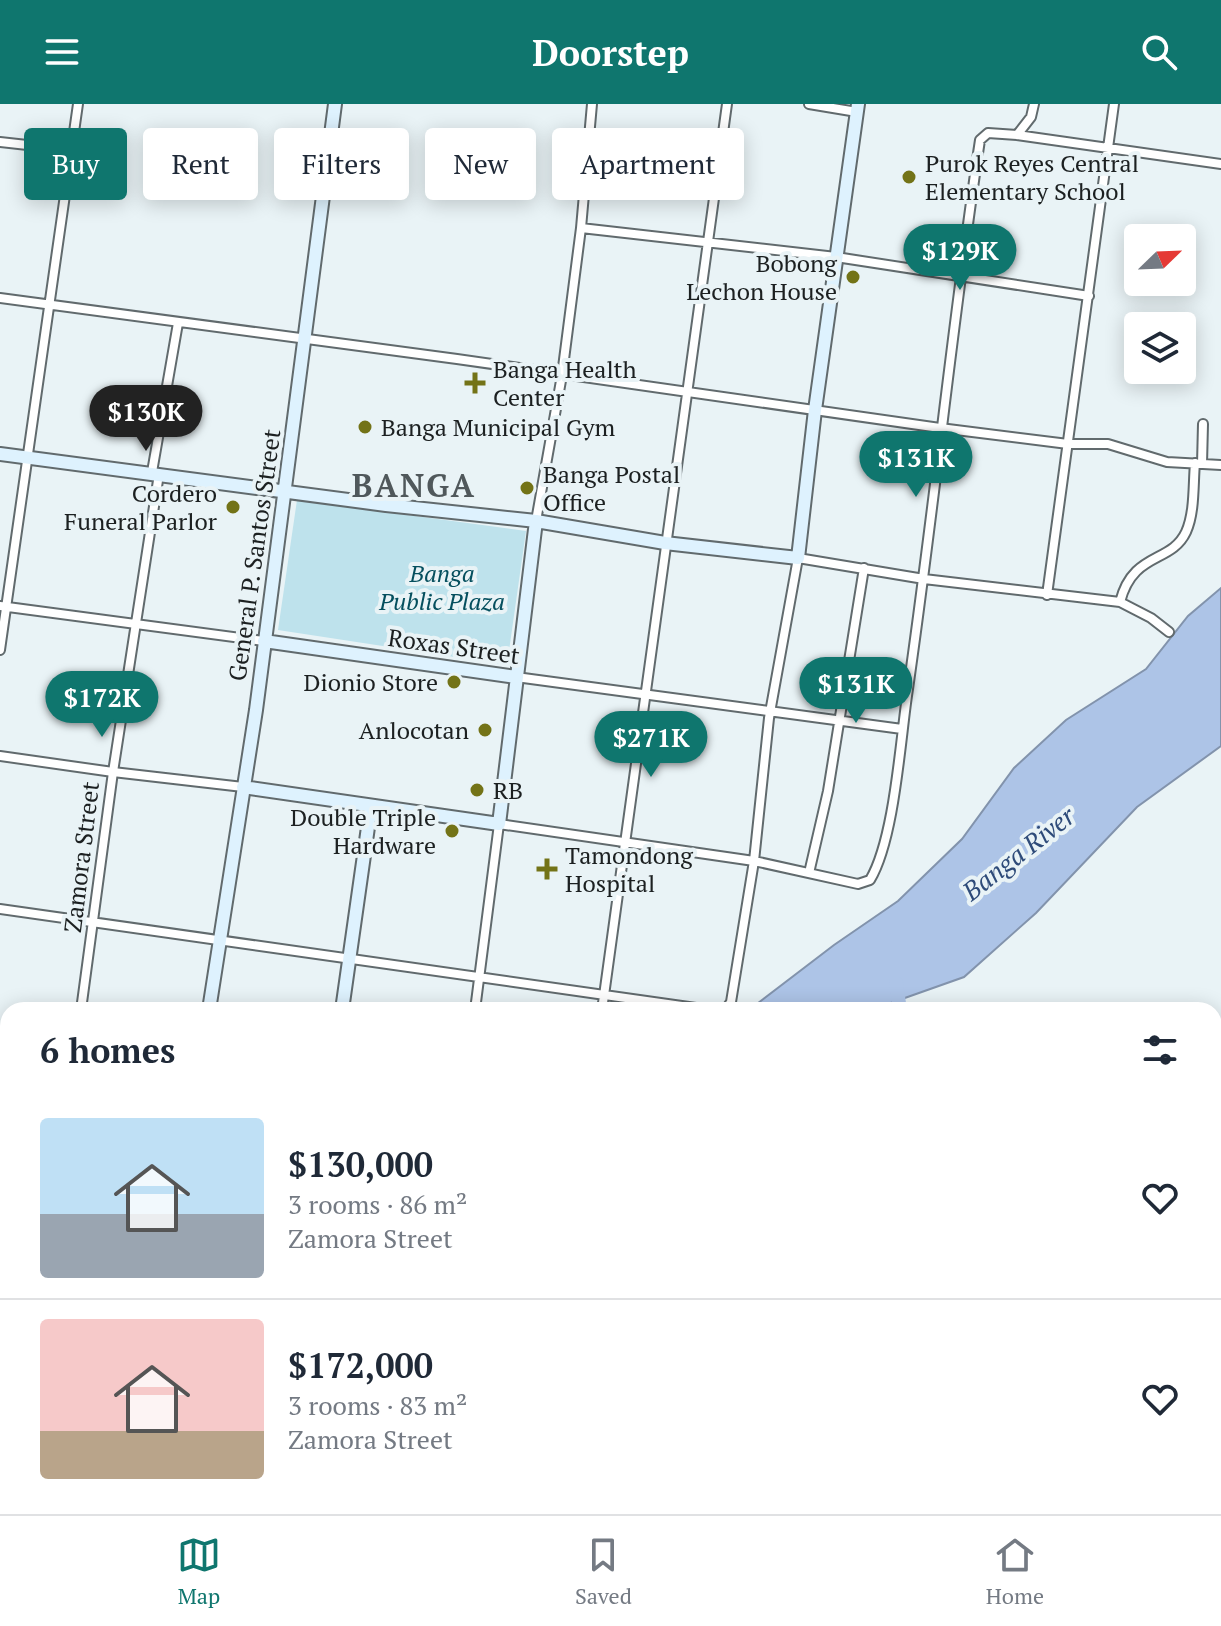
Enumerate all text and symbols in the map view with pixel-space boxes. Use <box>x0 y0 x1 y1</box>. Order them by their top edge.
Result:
text: Doorstep <box>532 29 689 76</box>
icon: menu <box>40 30 84 74</box>
icon: search <box>1137 30 1181 74</box>
chip: Buy <box>24 128 127 200</box>
chip: Rent <box>143 128 258 200</box>
chip: Filters <box>274 128 409 200</box>
chip: New <box>425 128 536 200</box>
chip: Apartment <box>552 128 744 200</box>
place label: Purok Reyes Central Elementary School <box>925 147 1139 207</box>
marker: Purok Reyes Central Elementary School <box>900 168 918 186</box>
pin: $129K <box>904 224 1016 292</box>
north arrow <box>1124 224 1196 296</box>
map controls <box>1124 224 1196 384</box>
text: $129K <box>921 233 999 267</box>
place label: Bobong Lechon House <box>686 247 837 307</box>
marker: Bobong Lechon House <box>844 268 862 286</box>
button: layers <box>1124 312 1196 384</box>
place label: Banga Health Center <box>493 353 637 413</box>
marker: Banga Health Center <box>464 372 486 394</box>
pin: $130K <box>90 385 202 453</box>
text: $130K <box>107 394 185 428</box>
place label: Banga Municipal Gym <box>381 411 616 443</box>
marker: Banga Municipal Gym <box>356 418 374 436</box>
street label: General P. Santos Street <box>220 427 288 683</box>
pin: $131K <box>860 431 972 499</box>
text: $131K <box>877 440 955 474</box>
place label: Banga Postal Office <box>543 458 680 518</box>
district label: BANGA <box>352 464 476 506</box>
place label: Cordero Funeral Parlor <box>64 477 218 537</box>
marker: Banga Postal Office <box>518 479 536 497</box>
marker: Cordero Funeral Parlor <box>224 498 242 516</box>
park label: Banga Public Plaza <box>378 557 505 617</box>
street label: Roxas Street <box>386 621 522 671</box>
pin: $131K <box>800 657 912 725</box>
place label: Dionio Store <box>304 666 438 698</box>
text: $131K <box>817 666 895 700</box>
pin: $172K <box>46 671 158 739</box>
marker: Dionio Store <box>445 673 463 691</box>
text: $172K <box>63 680 141 714</box>
pin: $271K <box>595 711 707 779</box>
place label: Anlocotan <box>359 714 469 746</box>
text: $271K <box>612 720 690 754</box>
marker: Anlocotan <box>476 721 494 739</box>
place label: RB <box>493 774 523 806</box>
street label: Zamora Street <box>56 780 106 934</box>
marker: RB <box>468 781 486 799</box>
water label: Banga River <box>954 798 1082 908</box>
place label: Double Triple Hardware <box>290 801 436 861</box>
marker: Double Triple Hardware <box>443 822 461 840</box>
place label: Tamondong Hospital <box>565 839 693 899</box>
marker: Tamondong Hospital <box>536 858 558 880</box>
text: 6 homes <box>40 1028 175 1073</box>
icon: filters <box>1138 1028 1182 1072</box>
text: $130,000 <box>288 1142 433 1187</box>
icon: home <box>104 1150 200 1246</box>
icon: heart <box>1138 1176 1182 1220</box>
text: 3 rooms · 86 m² <box>288 1187 467 1221</box>
text: Zamora Street <box>288 1221 453 1255</box>
text: $172,000 <box>288 1343 433 1388</box>
icon: home <box>104 1351 200 1447</box>
icon: heart <box>1138 1377 1182 1421</box>
text: 3 rooms · 83 m² <box>288 1388 467 1422</box>
text: Zamora Street <box>288 1422 453 1456</box>
tab: Map <box>177 1533 221 1610</box>
tab: Saved <box>575 1533 632 1610</box>
tab: Home <box>986 1533 1044 1610</box>

